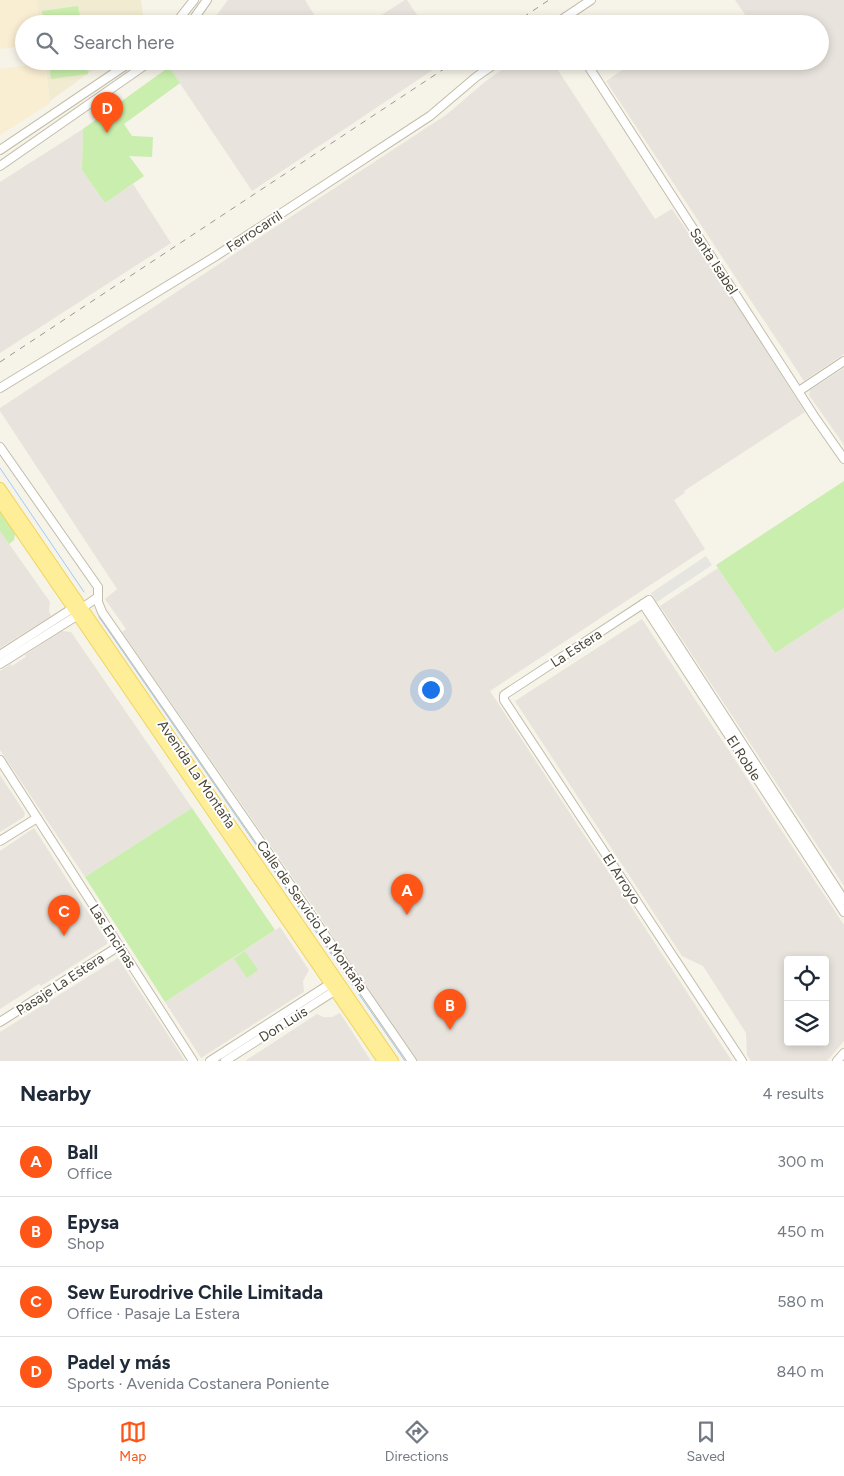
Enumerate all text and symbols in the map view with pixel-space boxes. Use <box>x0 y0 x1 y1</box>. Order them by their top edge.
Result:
search box <box>15 15 829 70</box>
icon: search <box>33 29 61 57</box>
text: Search here <box>73 31 175 54</box>
pin: D <box>91 92 123 133</box>
street label: Ferrocarril <box>223 207 285 256</box>
street label: Santa Isabel <box>686 225 741 298</box>
street label: La Estera <box>548 626 605 671</box>
your location <box>418 677 444 703</box>
street label: Avenida La Montaña <box>154 717 239 832</box>
street label: El Roble <box>723 732 765 784</box>
street label: Calle de Servicio La Montaña <box>253 837 370 995</box>
street label: El Arroyo <box>599 851 644 908</box>
pin: A <box>391 874 423 915</box>
pin: C <box>48 895 80 936</box>
street label: Las Encinas <box>86 901 140 971</box>
street label: Pasaje La Estera <box>13 950 107 1019</box>
map controls <box>784 956 829 1046</box>
button: locate <box>784 956 829 1001</box>
pin: B <box>434 989 466 1030</box>
button: layers <box>784 1001 829 1046</box>
street label: Don Luis <box>256 1003 311 1046</box>
text: Nearby <box>20 1081 91 1106</box>
text: 4 results <box>763 1084 824 1103</box>
text: Ball <box>67 1141 98 1164</box>
text: A <box>30 1152 42 1171</box>
text: 300 m <box>777 1152 824 1171</box>
text: Office <box>67 1164 112 1183</box>
text: Epysa <box>67 1211 119 1234</box>
text: B <box>31 1222 41 1241</box>
text: 450 m <box>777 1222 824 1241</box>
text: Shop <box>67 1234 105 1253</box>
text: Sew Eurodrive Chile Limitada <box>67 1281 323 1304</box>
text: C <box>30 1292 42 1311</box>
text: 580 m <box>777 1292 824 1311</box>
text: Office · Pasaje La Estera <box>67 1304 240 1323</box>
text: Padel y más <box>67 1351 170 1374</box>
text: D <box>30 1362 42 1381</box>
text: 840 m <box>776 1362 824 1381</box>
text: Sports · Avenida Costanera Poniente <box>67 1374 329 1393</box>
tab: Map <box>119 1418 147 1465</box>
tab: Directions <box>385 1418 449 1465</box>
tab: Saved <box>686 1418 725 1465</box>

